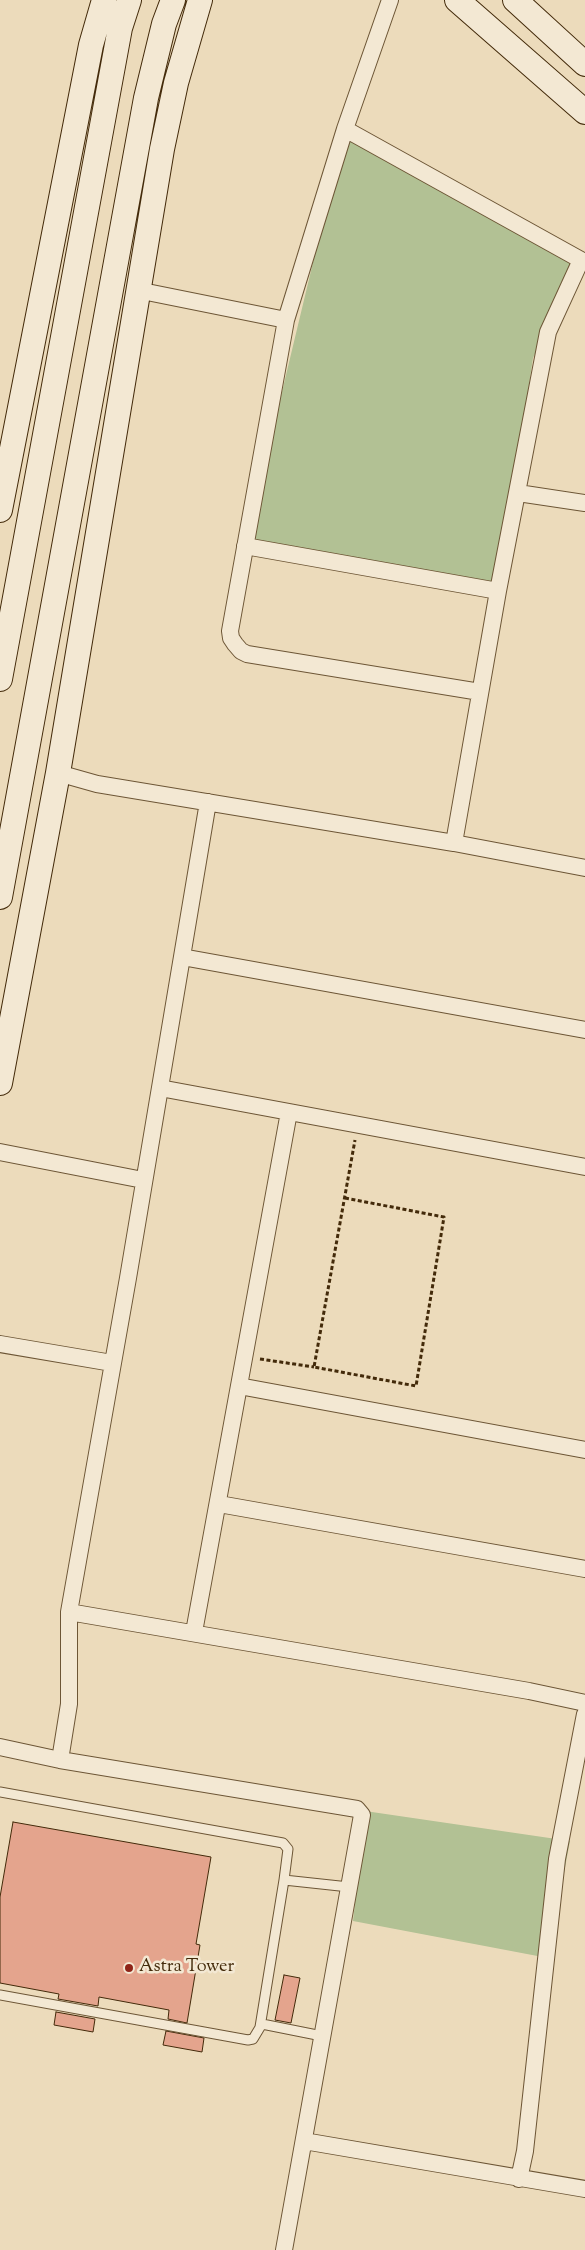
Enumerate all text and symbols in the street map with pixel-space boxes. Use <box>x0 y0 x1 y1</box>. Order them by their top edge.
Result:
place label: Astra Tower <box>139 1957 234 1979</box>
marker: Astra Tower <box>123 1962 135 1974</box>

